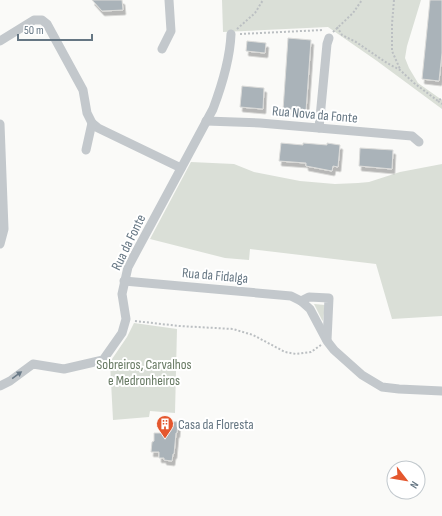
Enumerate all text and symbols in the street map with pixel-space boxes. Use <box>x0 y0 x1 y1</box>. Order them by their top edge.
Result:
scale bar <box>18 16 92 42</box>
text: 50 m <box>24 23 44 38</box>
street label: Rua Nova da Fonte <box>271 102 358 127</box>
street label: Rua da Fonte <box>108 211 149 273</box>
street label: Rua da Fidalga <box>181 264 249 287</box>
park label: Sobreiros, Carvalhos e Medronheiros <box>96 356 192 389</box>
one-way arrow <box>12 371 22 379</box>
building icon: Casa da Floresta <box>155 414 175 439</box>
place label: Casa da Floresta <box>178 416 254 433</box>
north arrow <box>386 460 426 500</box>
text: N <box>407 479 421 491</box>

